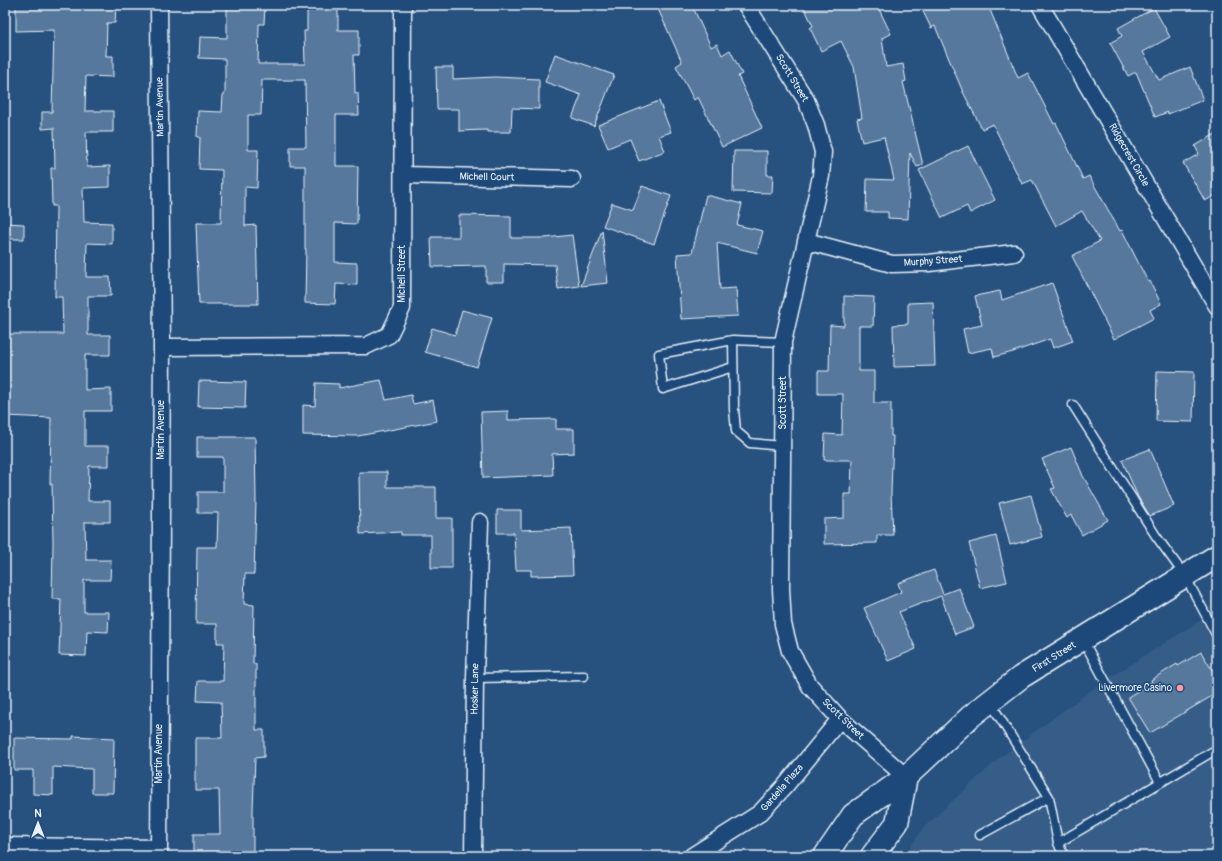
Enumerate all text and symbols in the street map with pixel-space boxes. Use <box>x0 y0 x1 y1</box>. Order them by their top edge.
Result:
street label: Scott Street <box>773 52 811 105</box>
street label: Martin Avenue <box>153 77 167 137</box>
street label: Ridgecrest Circle <box>1106 122 1152 189</box>
street label: Michell Court <box>460 171 515 183</box>
street label: Michell Street <box>396 244 408 303</box>
street label: Murphy Street <box>903 253 964 269</box>
street label: Scott Street <box>777 375 789 430</box>
street label: Martin Avenue <box>155 400 167 460</box>
street label: First Street <box>1030 638 1079 675</box>
street label: Hosker Lane <box>469 663 481 715</box>
place label: Livermore Casino <box>1098 682 1173 694</box>
marker: Livermore Casino <box>1175 683 1185 693</box>
street label: Scott Street <box>820 696 867 743</box>
street label: Martin Avenue <box>153 724 165 784</box>
street label: Gardella Plaza <box>758 762 806 814</box>
north arrow <box>18 803 58 843</box>
text: N <box>34 807 42 820</box>

